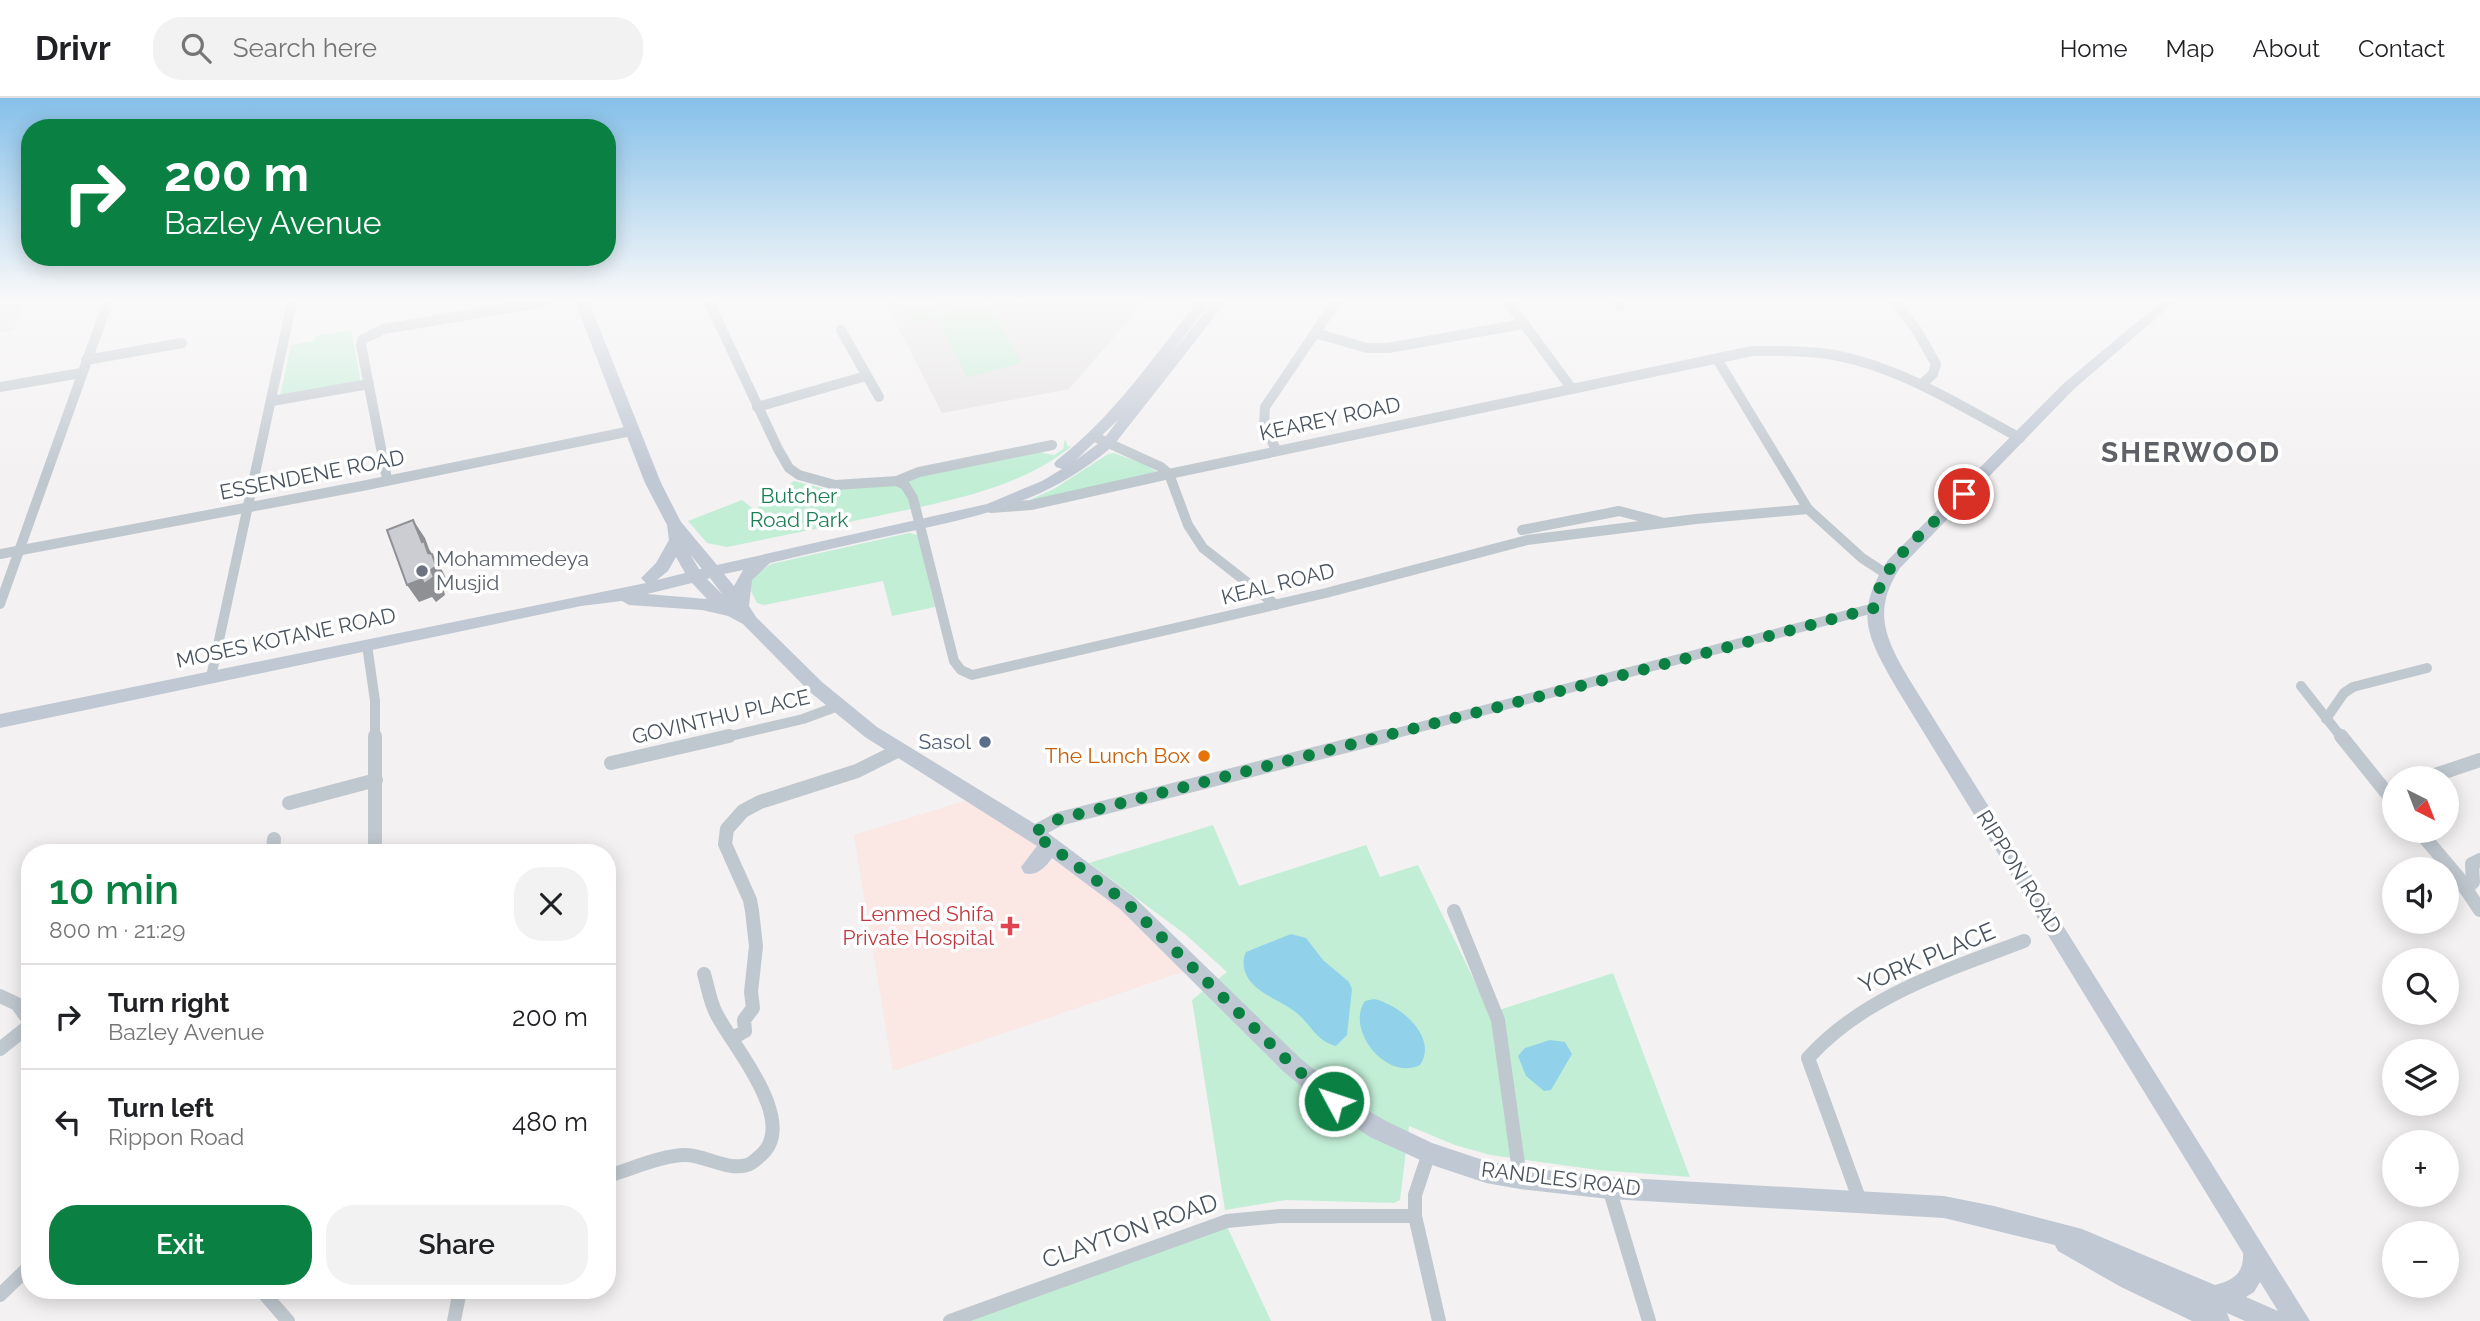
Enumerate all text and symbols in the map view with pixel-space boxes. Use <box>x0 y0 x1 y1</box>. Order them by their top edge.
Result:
search box <box>153 17 643 80</box>
text: Drivr <box>35 29 111 68</box>
icon: search <box>177 29 215 67</box>
text: Search here <box>233 33 377 63</box>
text: Home <box>2060 34 2128 63</box>
text: Map <box>2166 34 2214 63</box>
text: About <box>2252 34 2320 63</box>
text: Contact <box>2358 34 2445 63</box>
text: 200 m <box>164 145 309 202</box>
icon: right <box>49 147 140 238</box>
text: Bazley Avenue <box>164 204 381 241</box>
street label: KEAREY ROAD <box>1257 391 1403 446</box>
district label: SHERWOOD <box>2101 436 2281 469</box>
street label: ESSENDENE ROAD <box>217 444 406 505</box>
pin <box>1934 464 1994 524</box>
icon: arrive <box>1945 475 1983 513</box>
park label: Butcher Road Park <box>750 483 848 532</box>
place label: Mohammedeya Musjid <box>436 546 589 595</box>
street label: KEAL ROAD <box>1219 557 1337 610</box>
marker: Mohammedeya Musjid <box>414 563 430 579</box>
street label: MOSES KOTANE ROAD <box>174 602 398 673</box>
street label: GOVINTHU PLACE <box>630 684 812 749</box>
place label: Sasol <box>918 729 971 754</box>
marker: Sasol <box>977 734 993 750</box>
place label: The Lunch Box <box>1045 743 1190 768</box>
marker: The Lunch Box <box>1196 748 1212 764</box>
north arrow <box>2382 766 2459 844</box>
map controls <box>2382 766 2459 1298</box>
street label: RIPPON ROAD <box>1972 806 2067 938</box>
button: sound <box>2382 857 2459 934</box>
text: 10 min <box>49 865 179 914</box>
button: close <box>514 867 588 941</box>
place label: Lenmed Shifa Private Hospital <box>842 901 994 950</box>
text: 800 m · 21:29 <box>49 916 185 943</box>
marker: Lenmed Shifa Private Hospital <box>1000 916 1020 936</box>
street label: YORK PLACE <box>1854 916 1999 999</box>
button: search <box>2382 948 2459 1025</box>
text: Turn right <box>108 988 229 1018</box>
icon: right <box>49 998 87 1036</box>
text: 200 m <box>512 1002 588 1032</box>
text: Bazley Avenue <box>108 1018 264 1045</box>
button: layers <box>2382 1039 2459 1116</box>
position arrow <box>1297 1064 1371 1138</box>
text: Turn left <box>108 1093 214 1123</box>
icon: left <box>49 1103 87 1141</box>
text: 480 m <box>512 1107 588 1137</box>
text: Rippon Road <box>108 1123 244 1150</box>
button: + <box>2382 1130 2459 1207</box>
street label: RANDLES ROAD <box>1480 1156 1642 1201</box>
street label: CLAYTON ROAD <box>1038 1187 1221 1274</box>
button: Exit <box>49 1205 312 1285</box>
button: Share <box>326 1205 588 1285</box>
button: − <box>2382 1221 2459 1298</box>

